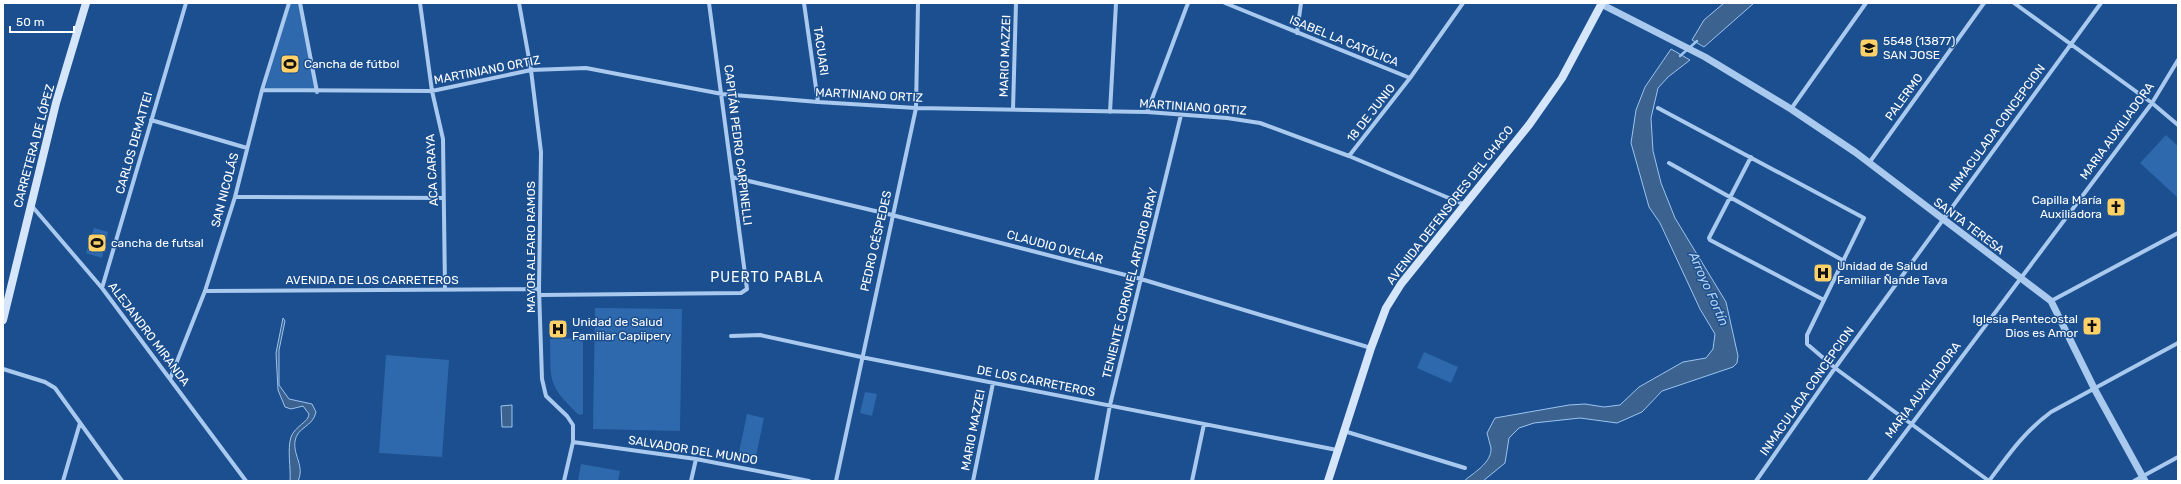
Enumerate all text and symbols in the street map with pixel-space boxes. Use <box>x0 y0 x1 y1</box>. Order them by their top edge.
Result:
scale bar <box>10 8 74 34</box>
street label: ISABEL LA CATÓLICA <box>1287 13 1401 69</box>
text: 50 m <box>16 15 44 29</box>
street label: MARIO MAZZEI <box>997 15 1013 97</box>
street label: TACUARI <box>811 26 831 76</box>
place label: 5548 (13877) SAN JOSE <box>1883 34 1955 62</box>
school or university icon: 5548 (13877) SAN JOSE <box>1858 37 1880 59</box>
sports icon: Cancha de fútbol <box>279 53 301 75</box>
street label: MARTINIANO ORTIZ <box>433 53 541 87</box>
place label: Cancha de fútbol <box>304 57 400 71</box>
street label: INMACULADA CONCEPCION <box>1946 62 2048 194</box>
street label: CAPITÁN PEDRO CARPINELLI <box>721 64 755 226</box>
street label: PALERMO <box>1882 71 1926 123</box>
street label: MARIA AUXILIADORA <box>2077 80 2157 182</box>
street label: 18 DE JUNIO <box>1344 81 1398 145</box>
street label: CARRETERA DE LÓPEZ <box>11 83 57 209</box>
street label: MARTINIANO ORTIZ <box>815 85 923 105</box>
street label: CARLOS DEMATTEI <box>113 90 155 196</box>
street label: MARTINIANO ORTIZ <box>1139 96 1247 118</box>
street label: AVENIDA DEFENSORES DEL CHACO <box>1384 123 1516 287</box>
street label: ACA CARAYA <box>423 133 441 207</box>
street label: SAN NICOLÁS <box>208 151 242 229</box>
street label: MAYOR ALFARO RAMOS <box>524 181 538 313</box>
street label: TENIENTE CORONEL ARTURO BRAY <box>1099 186 1161 380</box>
street label: PEDRO CÉSPEDES <box>858 189 894 293</box>
place label: Capilla María Auxiliadora <box>2032 193 2102 221</box>
street label: SANTA TERESA <box>1931 195 2007 257</box>
church icon: Capilla María Auxiliadora <box>2105 196 2127 218</box>
street label: CLAUDIO OVELAR <box>1005 227 1105 267</box>
sports icon: cancha de futsal <box>86 232 108 254</box>
place label: cancha de futsal <box>111 236 204 250</box>
water label: Arroyo Fortín <box>1686 249 1732 328</box>
place label: Unidad de Salud Familiar Ñande Tava <box>1837 259 1948 287</box>
hospital icon: Unidad de Salud Familiar Ñande Tava <box>1812 262 1834 284</box>
district label: PUERTO PABLA <box>710 269 824 286</box>
street label: AVENIDA DE LOS CARRETEROS <box>285 273 459 287</box>
street label: ALEJANDRO MIRANDA <box>105 279 193 389</box>
place label: Iglesia Pentecostal Dios es Amor <box>1973 312 2078 340</box>
place label: Unidad de Salud Familiar Capiipery <box>572 315 672 343</box>
church icon: Iglesia Pentecostal Dios es Amor <box>2081 315 2103 337</box>
hospital icon: Unidad de Salud Familiar Capiipery <box>547 318 569 340</box>
street label: INMACULADA CONCEPCION <box>1757 324 1857 458</box>
street label: MARIA AUXILIADORA <box>1882 339 1964 441</box>
street label: DE LOS CARRETEROS <box>976 363 1096 399</box>
street label: MARIO MAZZEI <box>958 388 988 472</box>
street label: SALVADOR DEL MUNDO <box>627 433 759 467</box>

